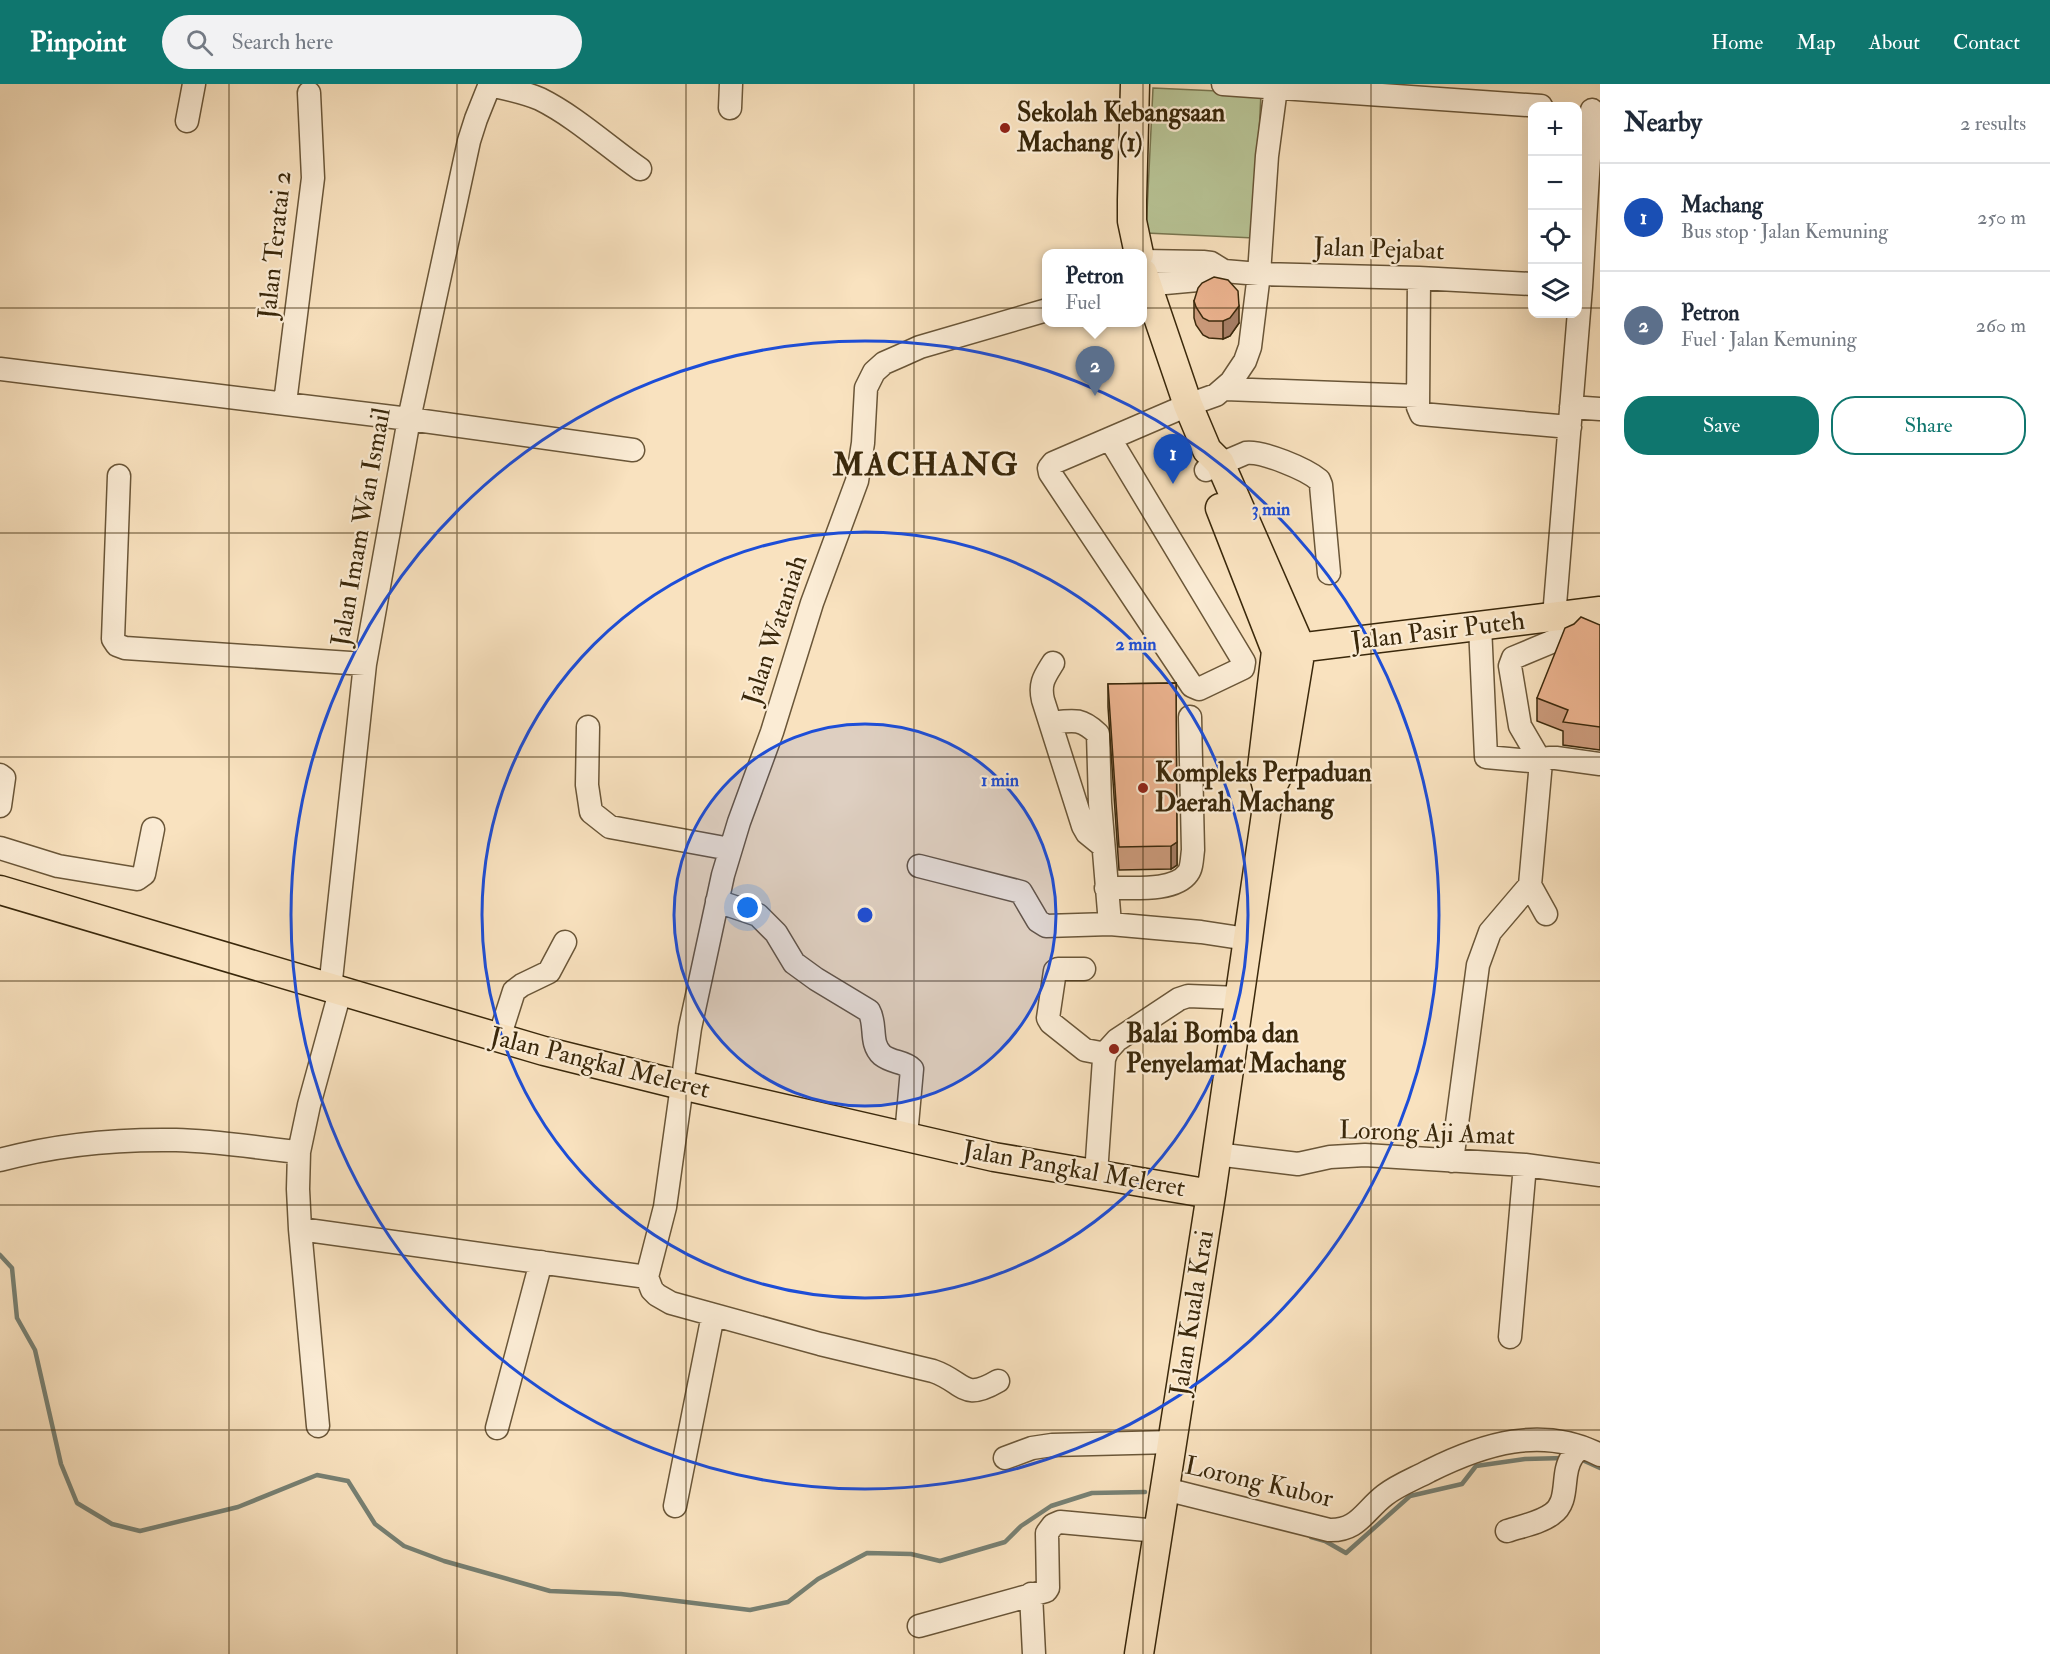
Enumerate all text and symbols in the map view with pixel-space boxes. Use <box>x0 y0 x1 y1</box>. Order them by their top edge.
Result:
search box <box>162 15 582 69</box>
text: Pinpoint <box>30 25 126 60</box>
icon: search <box>183 26 216 59</box>
text: Search here <box>231 28 333 56</box>
text: Home <box>1711 29 1763 56</box>
text: Map <box>1796 29 1836 56</box>
text: About <box>1869 29 1920 56</box>
text: Contact <box>1953 29 2020 56</box>
place label: Sekolah Kebangsaan Machang (1) <box>1016 97 1226 160</box>
map controls <box>1528 102 1582 318</box>
button: + <box>1528 102 1582 156</box>
text: Nearby <box>1624 107 1702 139</box>
text: 2 results <box>1960 111 2026 136</box>
marker: Sekolah Kebangsaan Machang (1) <box>998 121 1012 135</box>
button: − <box>1528 156 1582 210</box>
street label: Jalan Teratai 2 <box>251 169 299 322</box>
text: Machang <box>1681 191 1763 219</box>
text: 1 <box>1640 205 1647 230</box>
text: 250 m <box>1977 205 2026 230</box>
button: locate <box>1528 210 1582 264</box>
text: Bus stop · Jalan Kemuning <box>1681 219 1888 244</box>
street label: Jalan Pejabat <box>1312 231 1445 267</box>
popup <box>1042 249 1147 327</box>
text: Petron <box>1065 262 1124 290</box>
button: layers <box>1528 264 1582 318</box>
text: Fuel <box>1065 290 1101 315</box>
text: Petron <box>1681 299 1740 327</box>
text: 2 <box>1638 313 1649 338</box>
text: 260 m <box>1976 313 2026 338</box>
text: Fuel · Jalan Kemuning <box>1681 327 1857 352</box>
pin: 2 <box>1076 346 1114 396</box>
button: Save <box>1624 396 1819 455</box>
button: Share <box>1831 396 2026 455</box>
street label: Jalan Imam Wan Ismail <box>324 405 398 650</box>
pin: 1 <box>1154 434 1192 484</box>
district label: MACHANG <box>832 445 1019 485</box>
text: 3 min <box>1252 498 1291 521</box>
street label: Jalan Wataniah <box>735 551 814 710</box>
street label: Jalan Pasir Puteh <box>1348 604 1527 658</box>
text: 2 min <box>1116 633 1157 656</box>
place label: Kompleks Perpaduan Daerah Machang <box>1155 757 1372 820</box>
text: 1 min <box>981 769 1020 792</box>
marker: Kompleks Perpaduan Daerah Machang <box>1136 781 1150 795</box>
your location <box>733 893 762 922</box>
centre of rings <box>855 905 875 925</box>
place label: Balai Bomba dan Penyelamat Machang <box>1126 1018 1347 1081</box>
street label: Jalan Pangkal Meleret <box>486 1020 713 1106</box>
marker: Balai Bomba dan Penyelamat Machang <box>1107 1042 1121 1056</box>
street label: Lorong Aji Amat <box>1338 1114 1516 1152</box>
street label: Jalan Pangkal Meleret <box>959 1134 1188 1204</box>
street label: Jalan Kuala Krai <box>1163 1228 1221 1399</box>
street label: Lorong Kubor <box>1182 1449 1337 1515</box>

